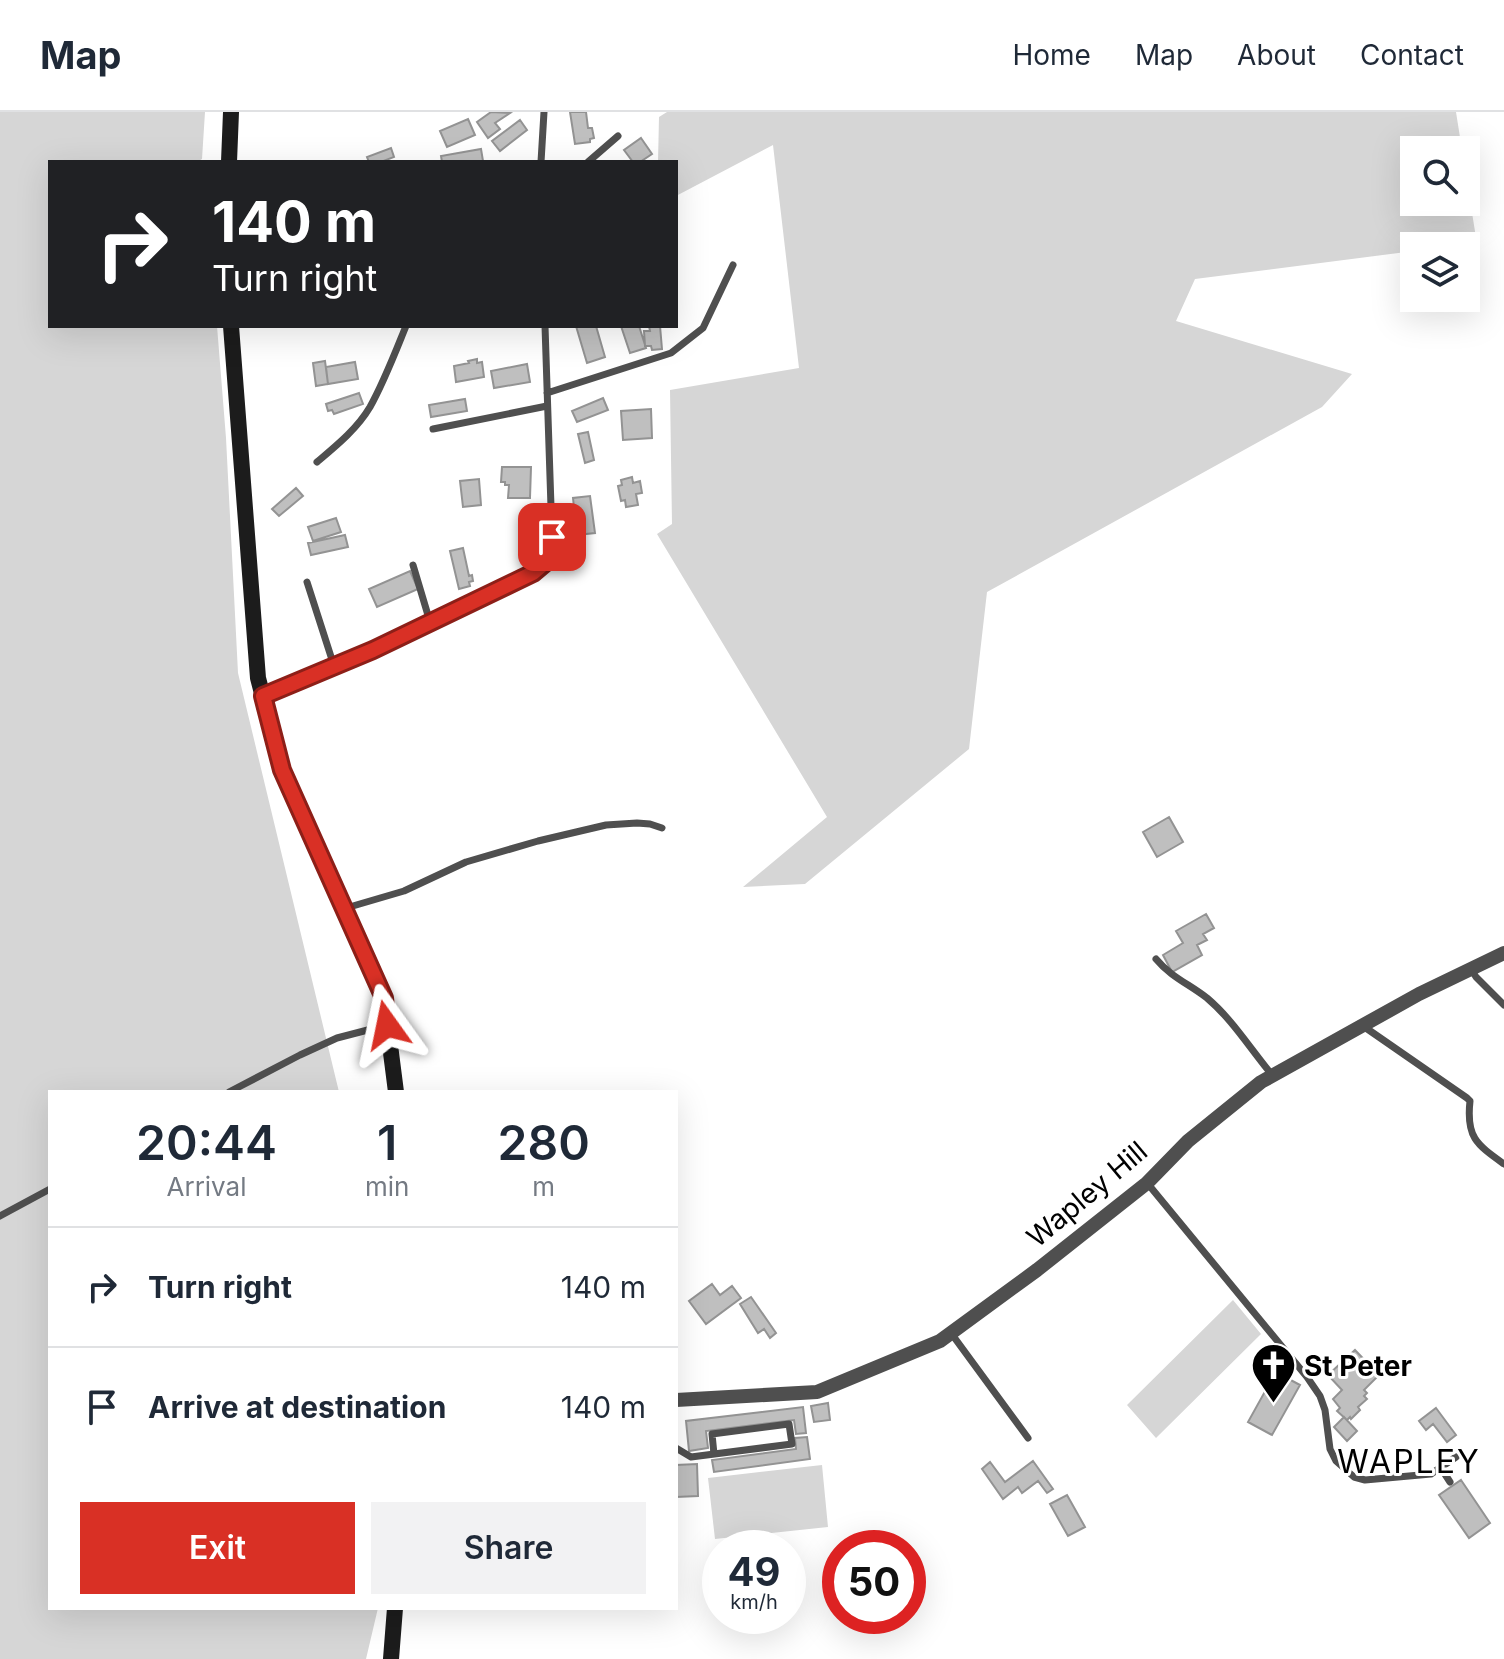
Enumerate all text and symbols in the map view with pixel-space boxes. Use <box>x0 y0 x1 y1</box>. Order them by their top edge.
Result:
text: Map <box>40 32 121 78</box>
text: Home <box>1012 38 1091 72</box>
text: Map <box>1135 38 1193 72</box>
text: About <box>1237 38 1316 72</box>
text: Contact <box>1360 38 1464 72</box>
map controls <box>1400 136 1480 312</box>
button: search <box>1400 136 1480 216</box>
text: 140 m <box>212 188 376 256</box>
icon: right <box>80 192 184 296</box>
button: layers <box>1400 232 1480 312</box>
text: Turn right <box>212 256 377 300</box>
pin <box>518 503 586 571</box>
icon: arrive <box>530 515 574 559</box>
position arrow <box>345 983 429 1067</box>
text: 20:44 <box>136 1113 277 1172</box>
text: 1 <box>377 1113 397 1172</box>
text: 280 <box>498 1113 590 1172</box>
street label: Wapley Hill <box>1020 1134 1154 1254</box>
text: Arrival <box>167 1171 247 1202</box>
text: min <box>365 1171 409 1202</box>
text: m <box>532 1171 555 1202</box>
icon: right <box>80 1265 124 1309</box>
text: Turn right <box>148 1269 292 1305</box>
text: 140 m <box>561 1269 646 1305</box>
church icon: St Peter <box>1249 1342 1297 1405</box>
place label: St Peter <box>1304 1349 1412 1383</box>
icon: arrive <box>80 1385 124 1429</box>
text: Arrive at destination <box>148 1389 446 1425</box>
text: 140 m <box>561 1389 646 1425</box>
district label: WAPLEY <box>1337 1442 1481 1481</box>
button: Exit <box>80 1502 355 1594</box>
button: Share <box>371 1502 646 1594</box>
speed limit sign: 50 <box>822 1530 926 1634</box>
text: 49 <box>727 1547 781 1596</box>
text: km/h <box>730 1590 778 1614</box>

